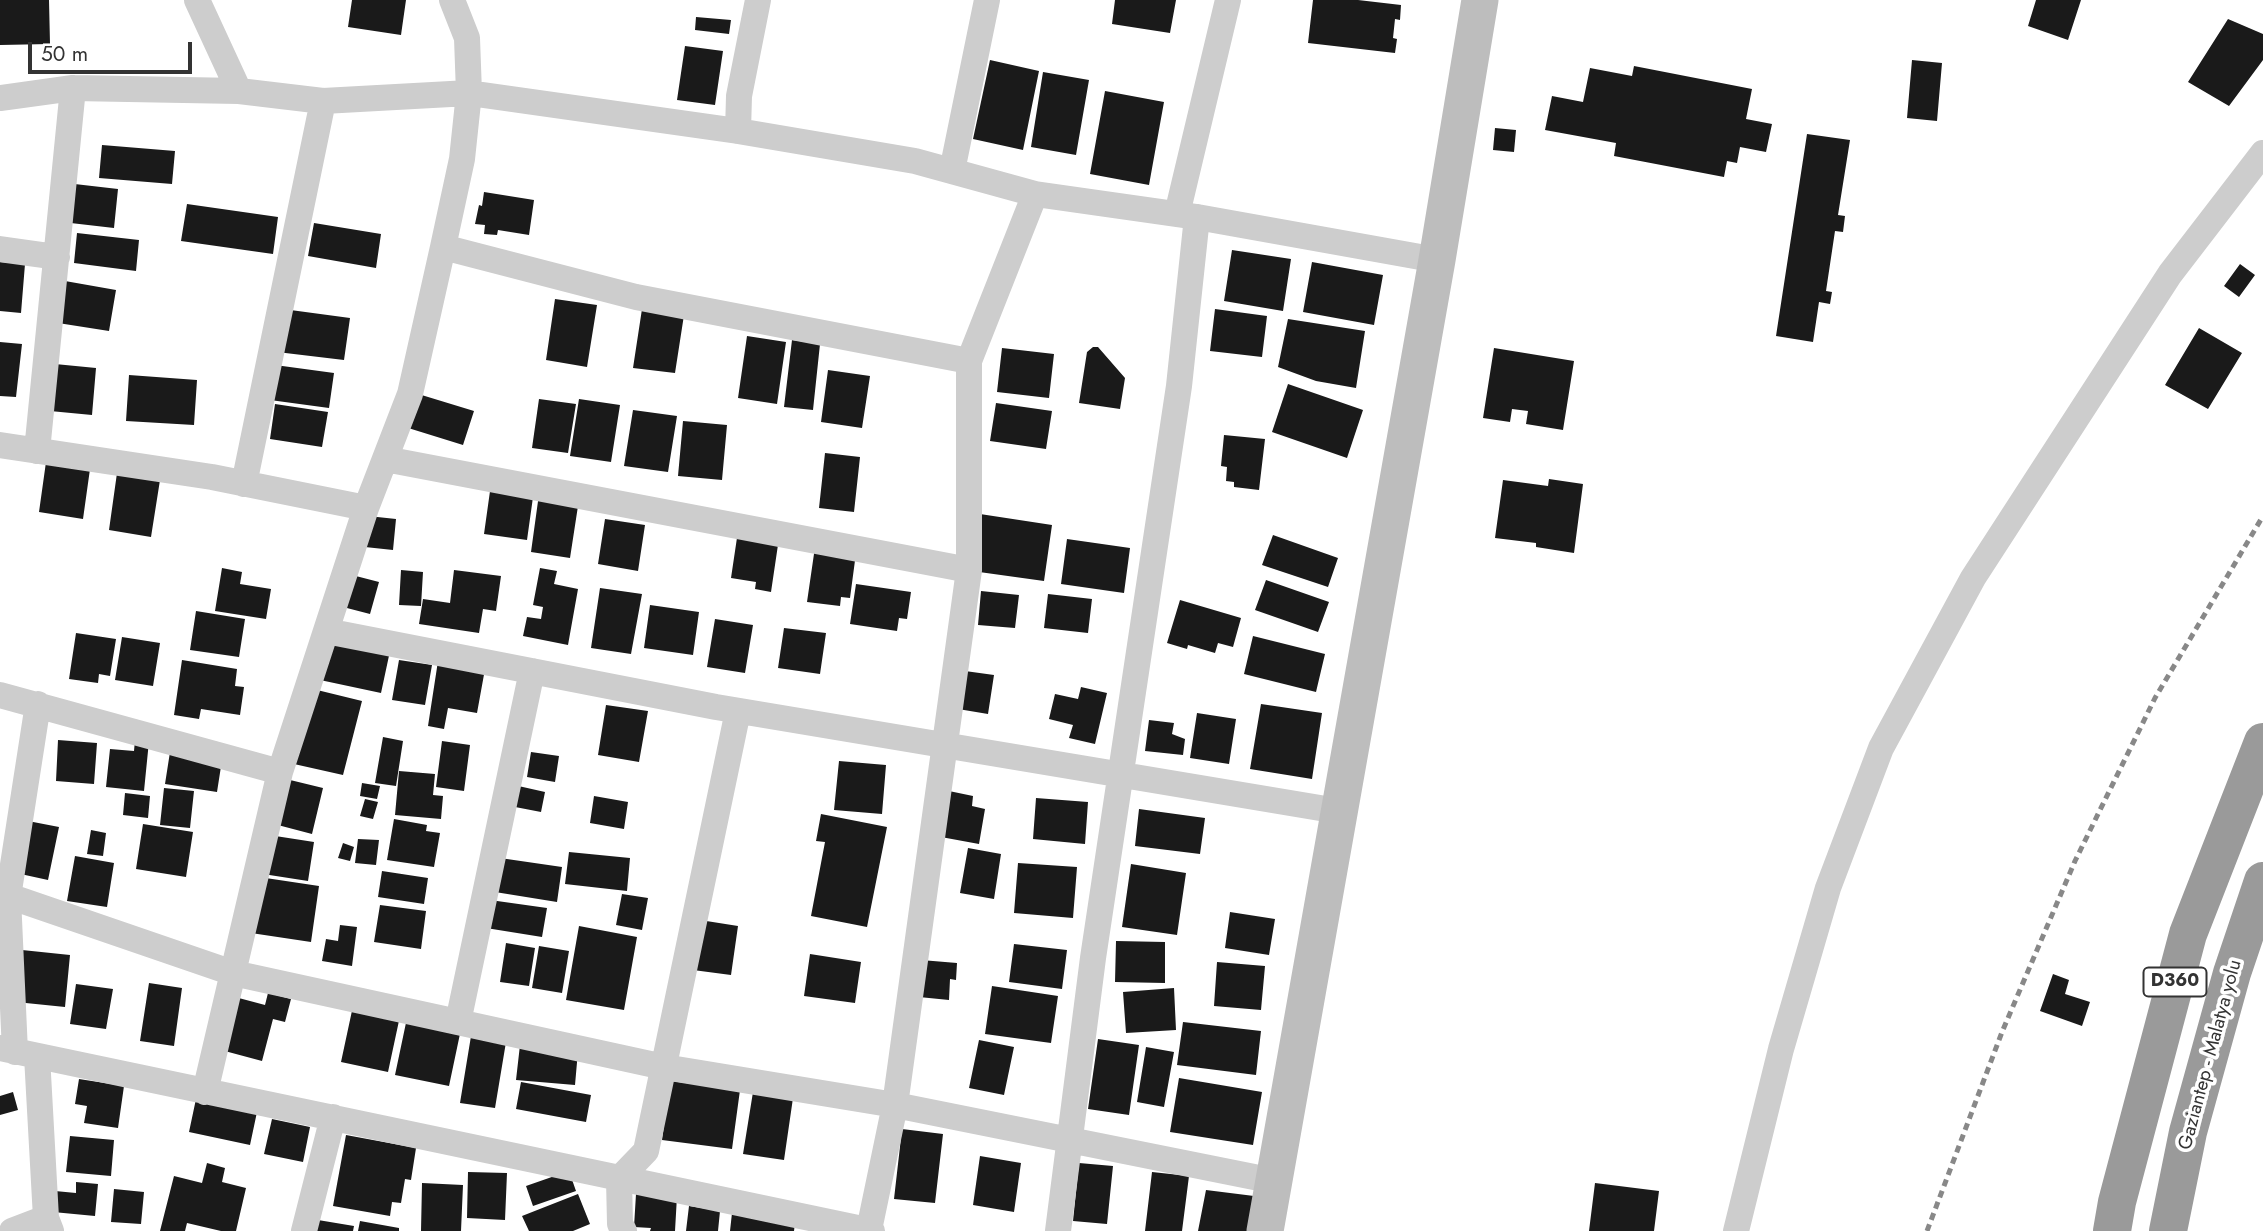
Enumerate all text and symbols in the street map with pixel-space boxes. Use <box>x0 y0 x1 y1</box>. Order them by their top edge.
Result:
scale bar <box>32 28 196 72</box>
text: 50 m <box>41 39 88 69</box>
street label: Gaziantep - Malatya yolu <box>2175 957 2247 1153</box>
road number: D360 <box>2144 967 2206 996</box>

